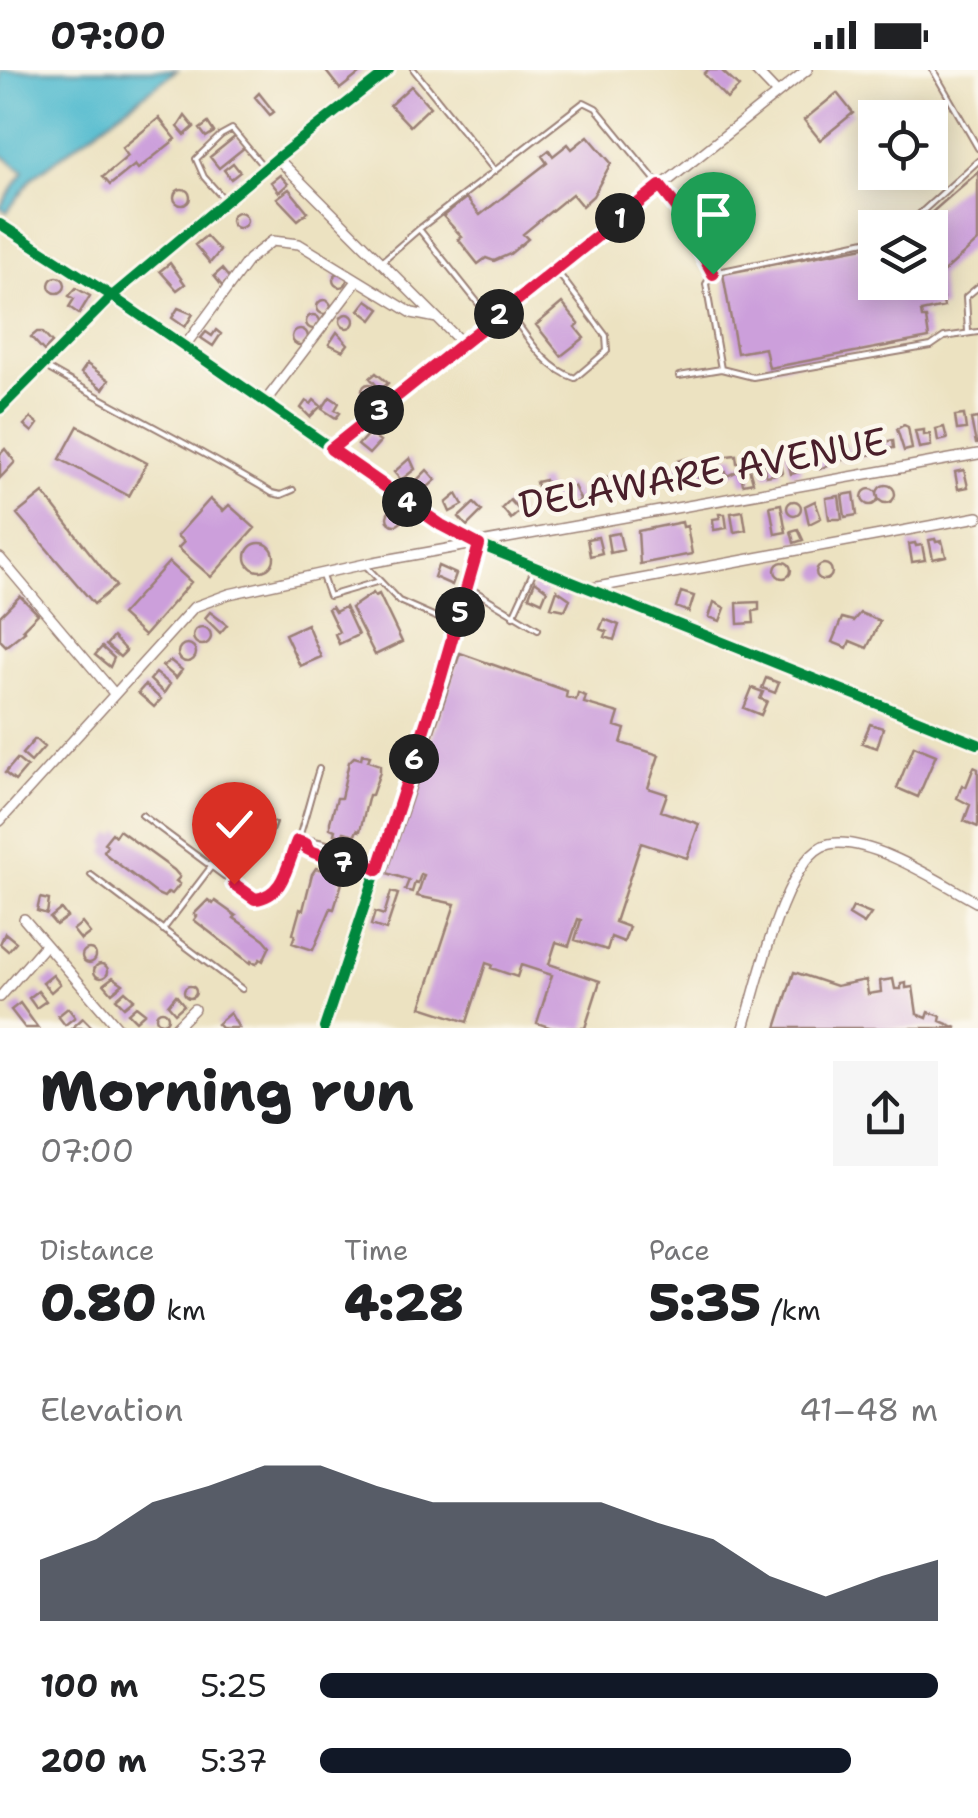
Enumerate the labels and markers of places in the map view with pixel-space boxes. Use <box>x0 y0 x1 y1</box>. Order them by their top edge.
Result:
pin <box>671 172 756 275</box>
pin: 1 <box>595 193 645 243</box>
pin: 2 <box>474 289 524 339</box>
pin: 3 <box>354 385 404 435</box>
pin: 4 <box>382 477 432 527</box>
pin: 5 <box>435 587 485 637</box>
pin: 6 <box>389 734 439 784</box>
pin <box>192 782 277 885</box>
pin: 7 <box>318 837 368 887</box>

